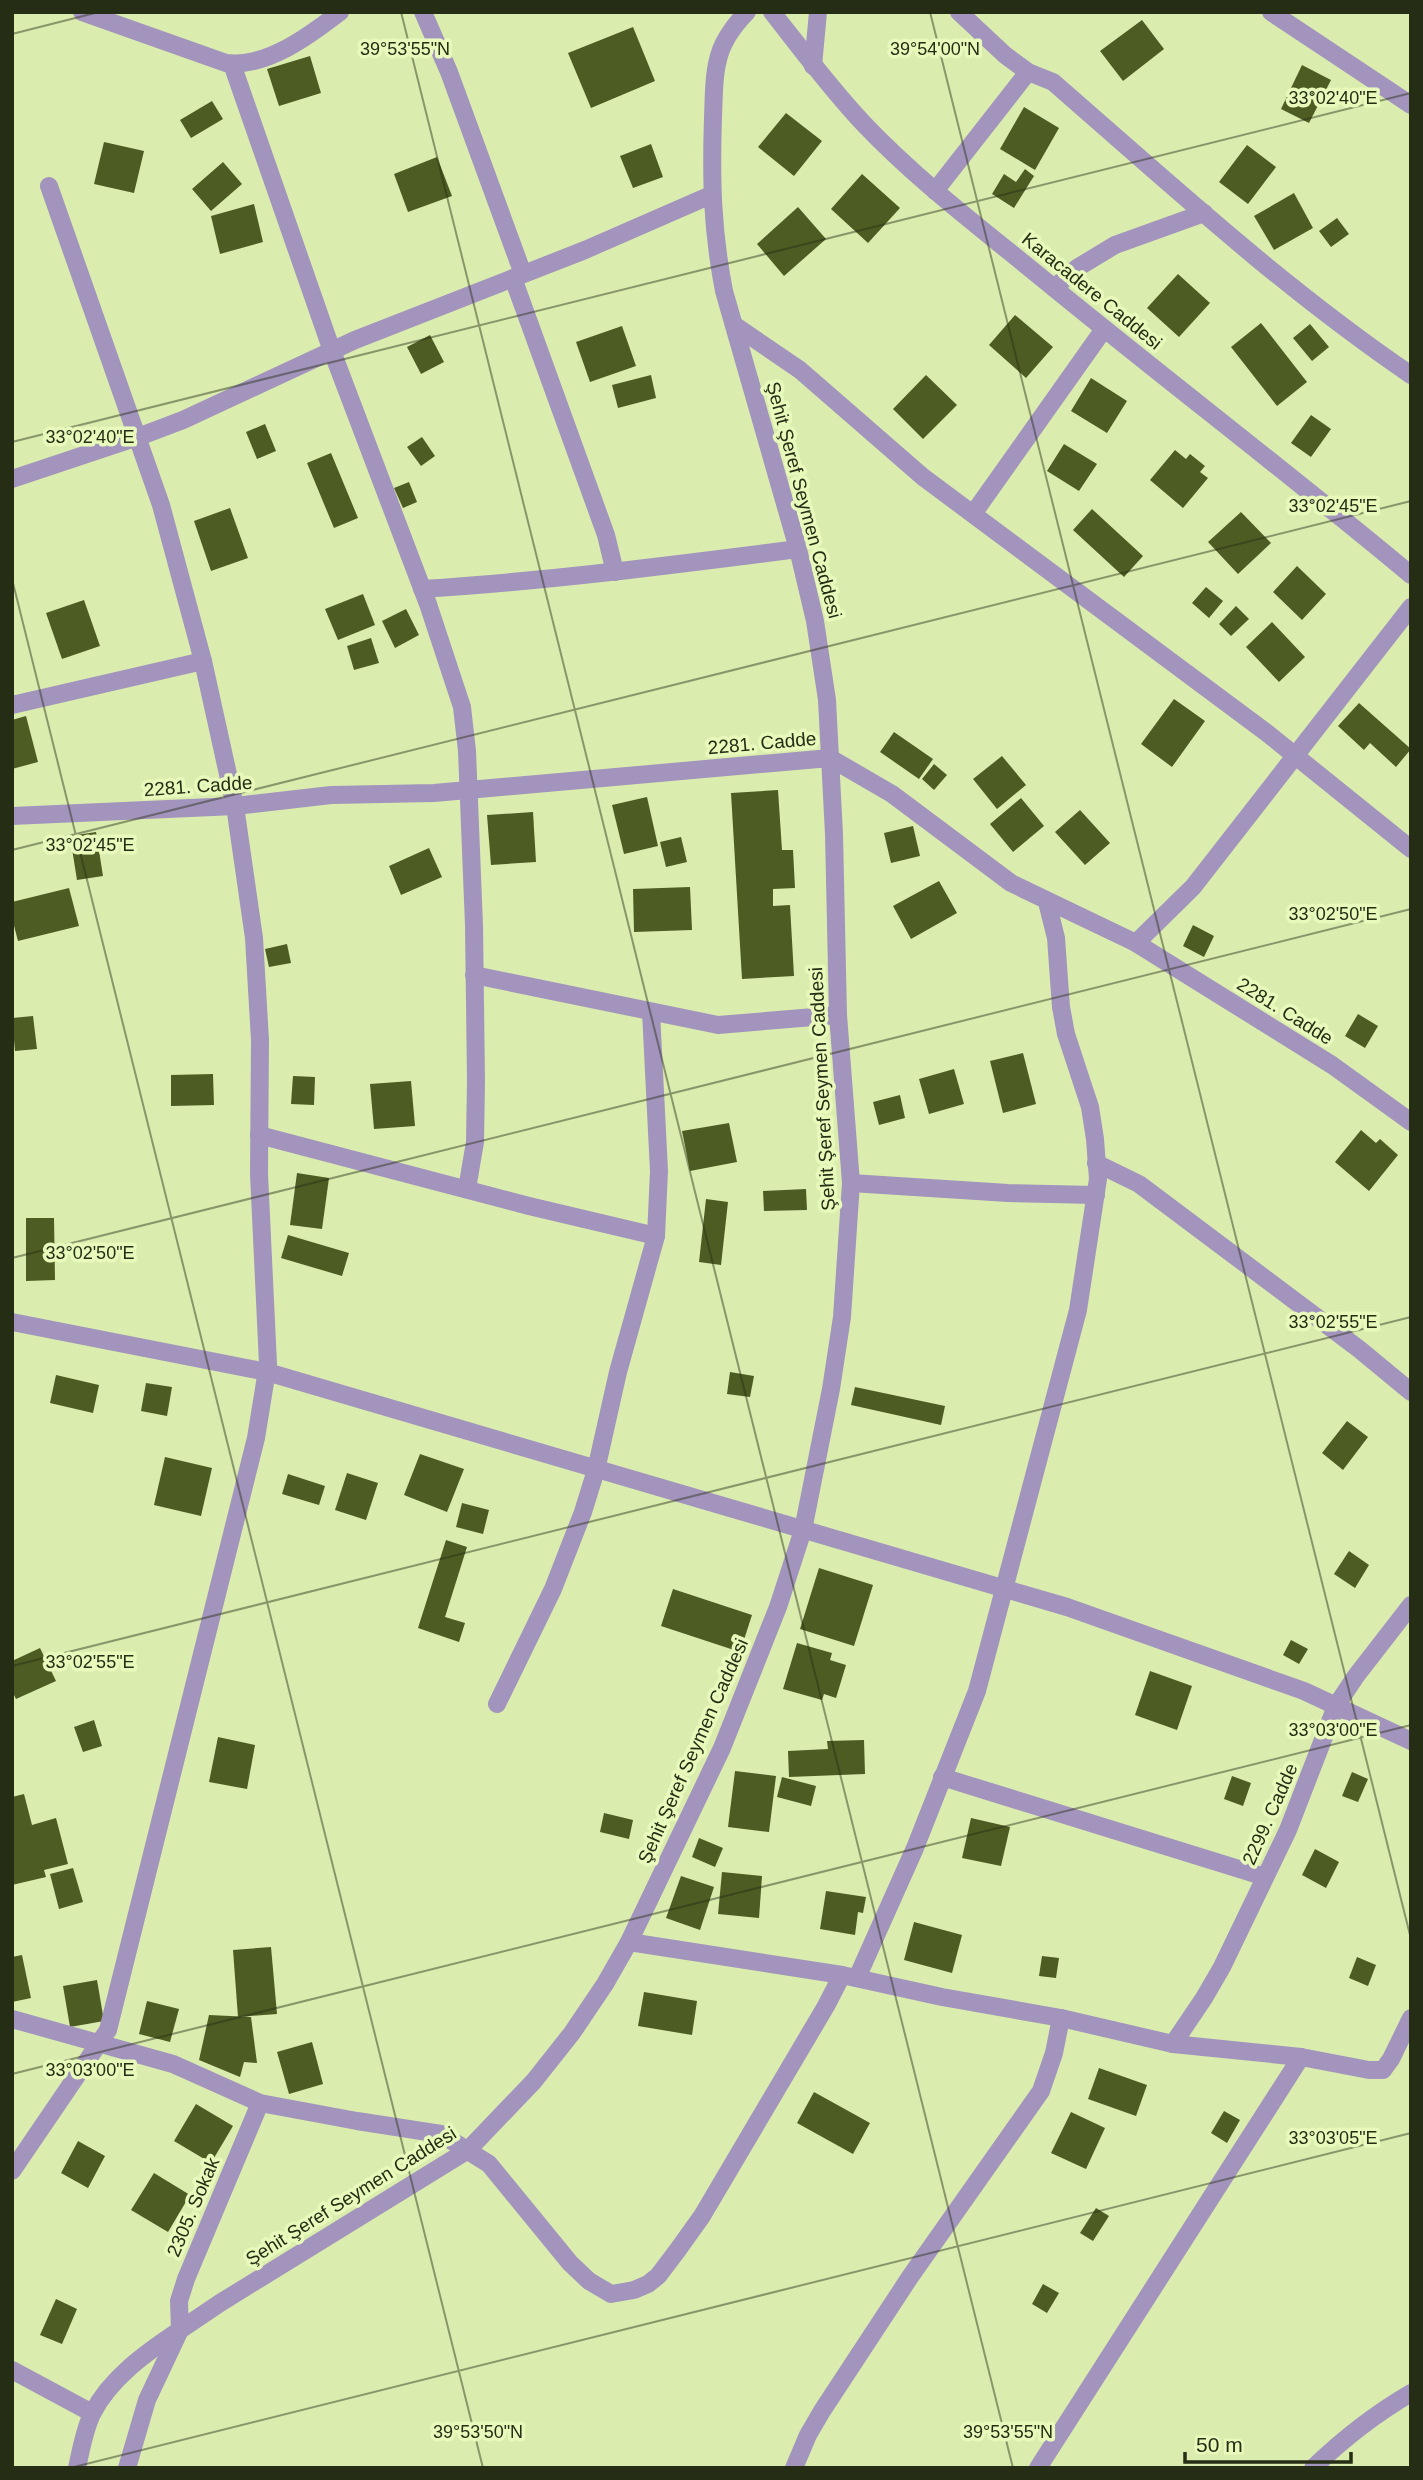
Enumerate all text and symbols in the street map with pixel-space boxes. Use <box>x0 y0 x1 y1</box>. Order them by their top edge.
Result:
text: 39°53'55"N <box>360 39 450 59</box>
text: 39°54'00"N <box>890 39 980 59</box>
text: 33°02'40"E <box>1288 88 1378 108</box>
street label: Karacadere Caddesi <box>1018 228 1166 354</box>
street label: Şehit Şeref Seymen Caddesi <box>762 379 846 621</box>
text: 33°02'40"E <box>45 427 135 447</box>
text: 33°02'45"E <box>1288 496 1378 516</box>
street label: 2281. Cadde <box>707 728 817 758</box>
street label: 2281. Cadde <box>143 772 253 800</box>
text: 33°02'45"E <box>45 835 135 855</box>
text: 33°02'50"E <box>1288 904 1378 924</box>
street label: Şehit Şeref Seymen Caddesi <box>805 967 839 1211</box>
street label: 2281. Cadde <box>1233 973 1337 1049</box>
text: 33°02'50"E <box>45 1243 135 1263</box>
text: 33°02'55"E <box>1288 1312 1378 1332</box>
street label: Şehit Şeref Seymen Caddesi <box>634 1635 752 1867</box>
text: 33°02'55"E <box>45 1652 135 1672</box>
text: 33°03'00"E <box>1288 1720 1378 1740</box>
street label: 2299. Cadde <box>1238 1760 1302 1868</box>
text: 33°03'00"E <box>45 2060 135 2080</box>
street label: Şehit Şeref Seymen Caddesi <box>242 2122 460 2270</box>
text: 33°03'05"E <box>1288 2128 1378 2148</box>
street label: 2305. Sokak <box>163 2154 223 2260</box>
scale bar <box>1185 2420 1351 2464</box>
text: 39°53'50"N <box>433 2422 523 2442</box>
text: 39°53'55"N <box>963 2422 1053 2442</box>
text: 50 m <box>1196 2433 1243 2456</box>

